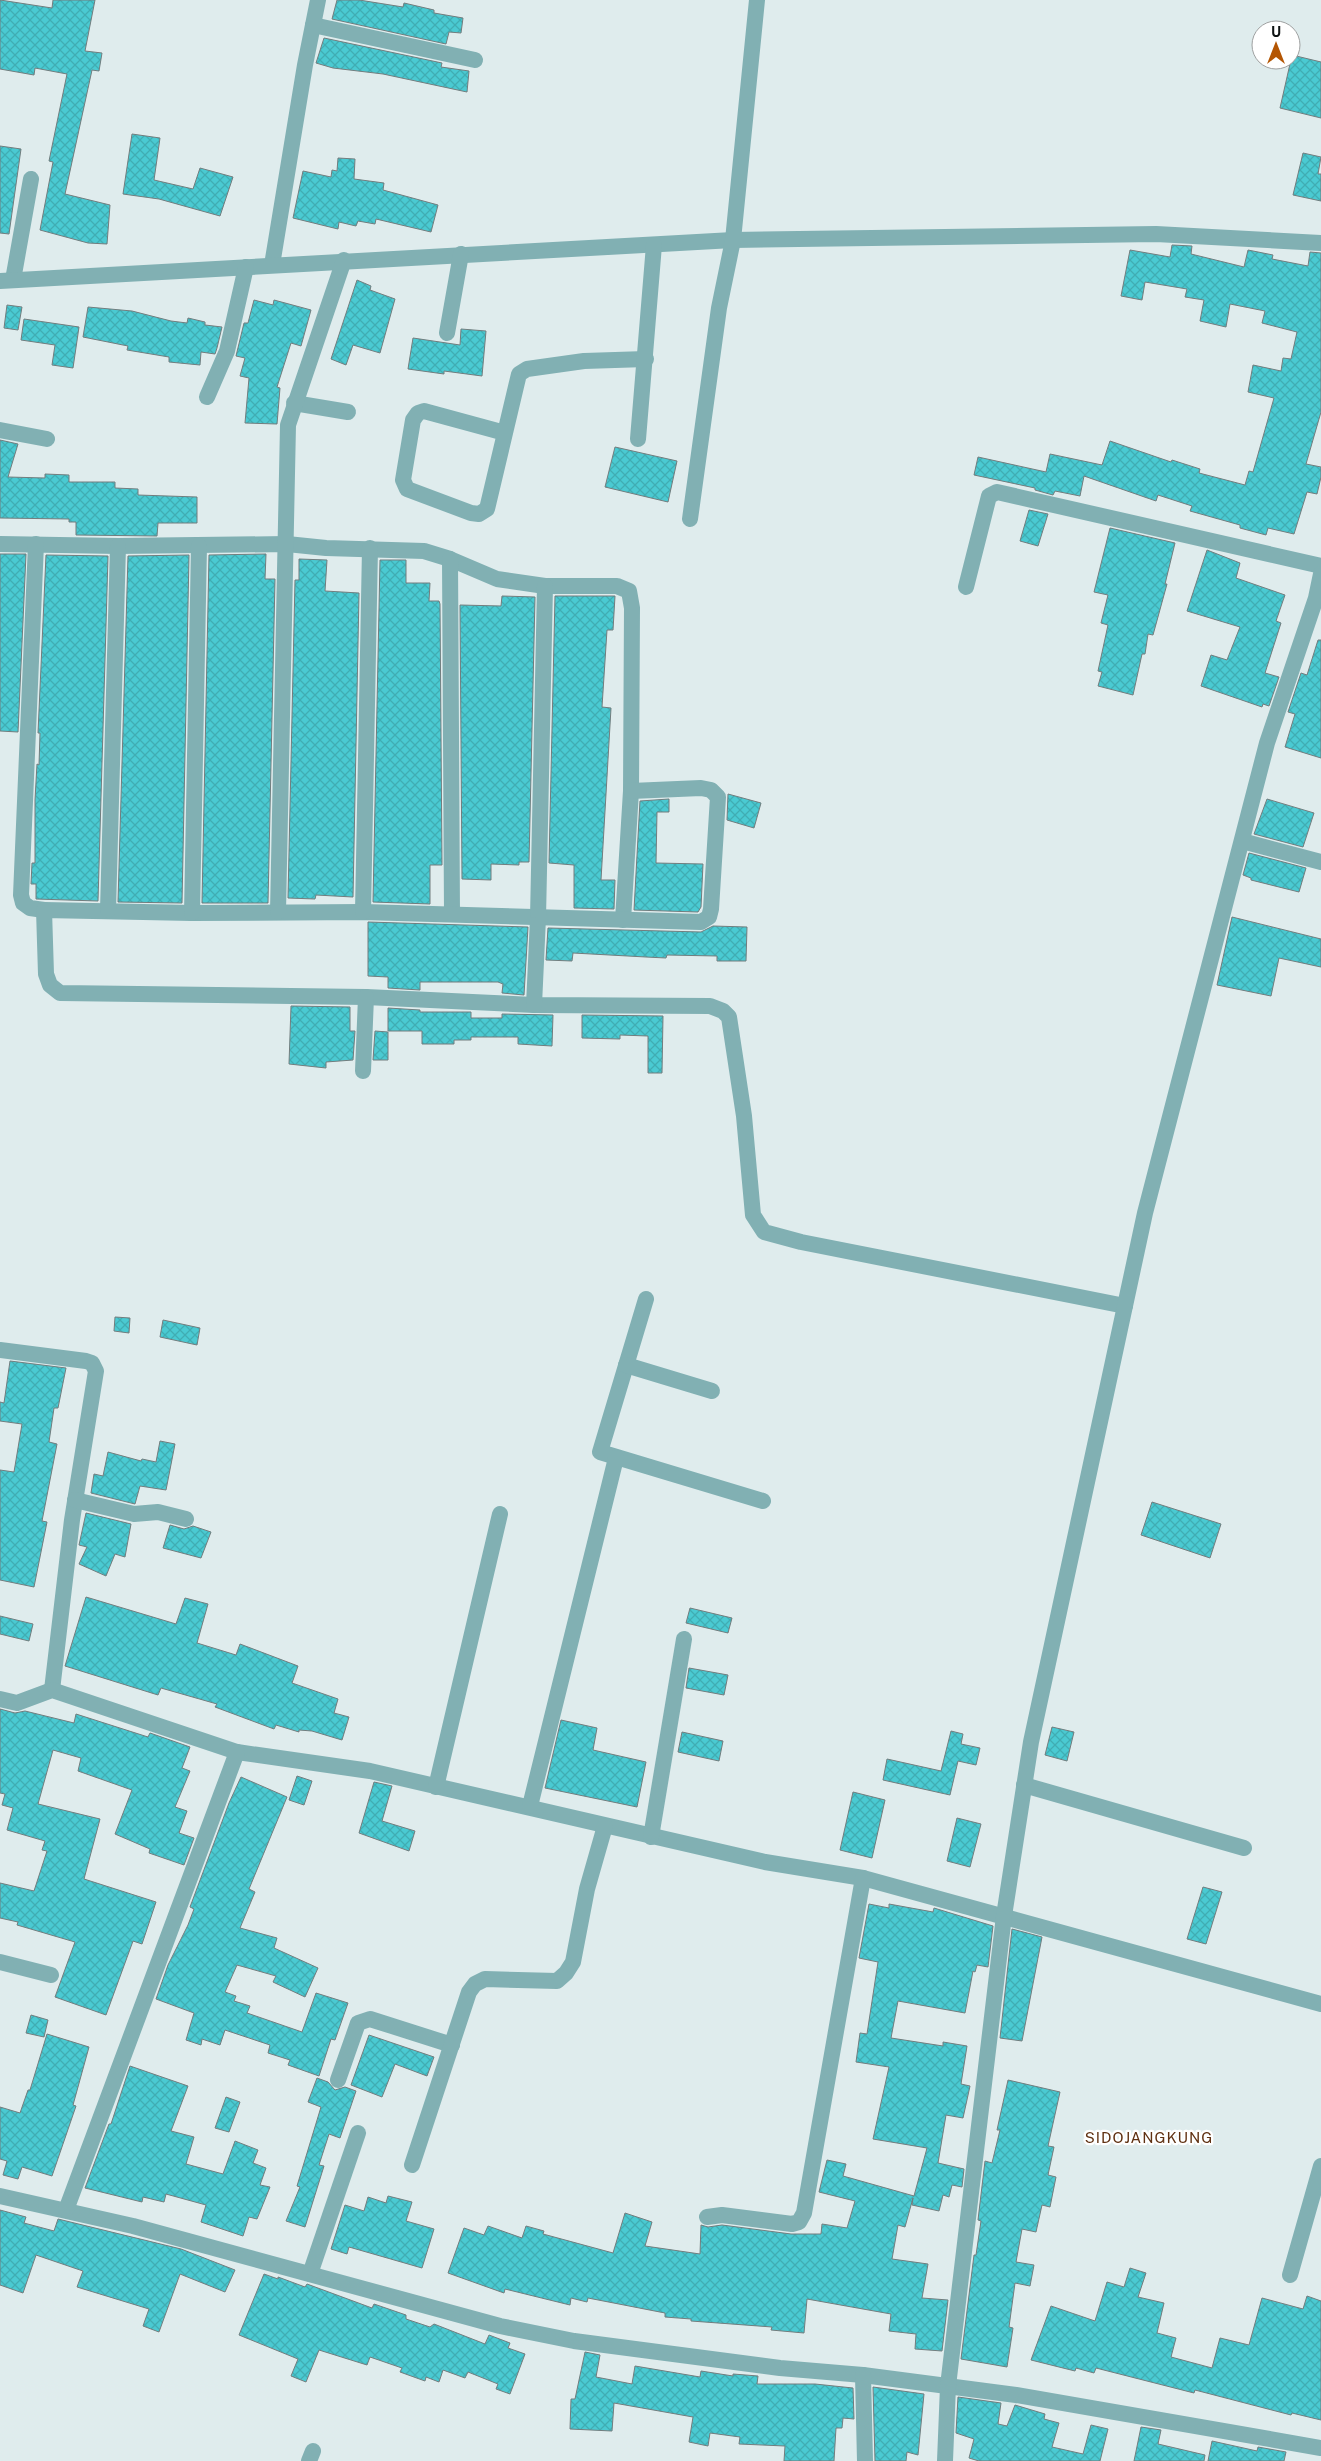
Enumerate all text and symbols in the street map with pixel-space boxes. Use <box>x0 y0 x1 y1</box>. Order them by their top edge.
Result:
north arrow <box>1251 20 1301 70</box>
text: U <box>1271 24 1281 40</box>
district label: SIDOJANGKUNG <box>1085 2129 1213 2146</box>

